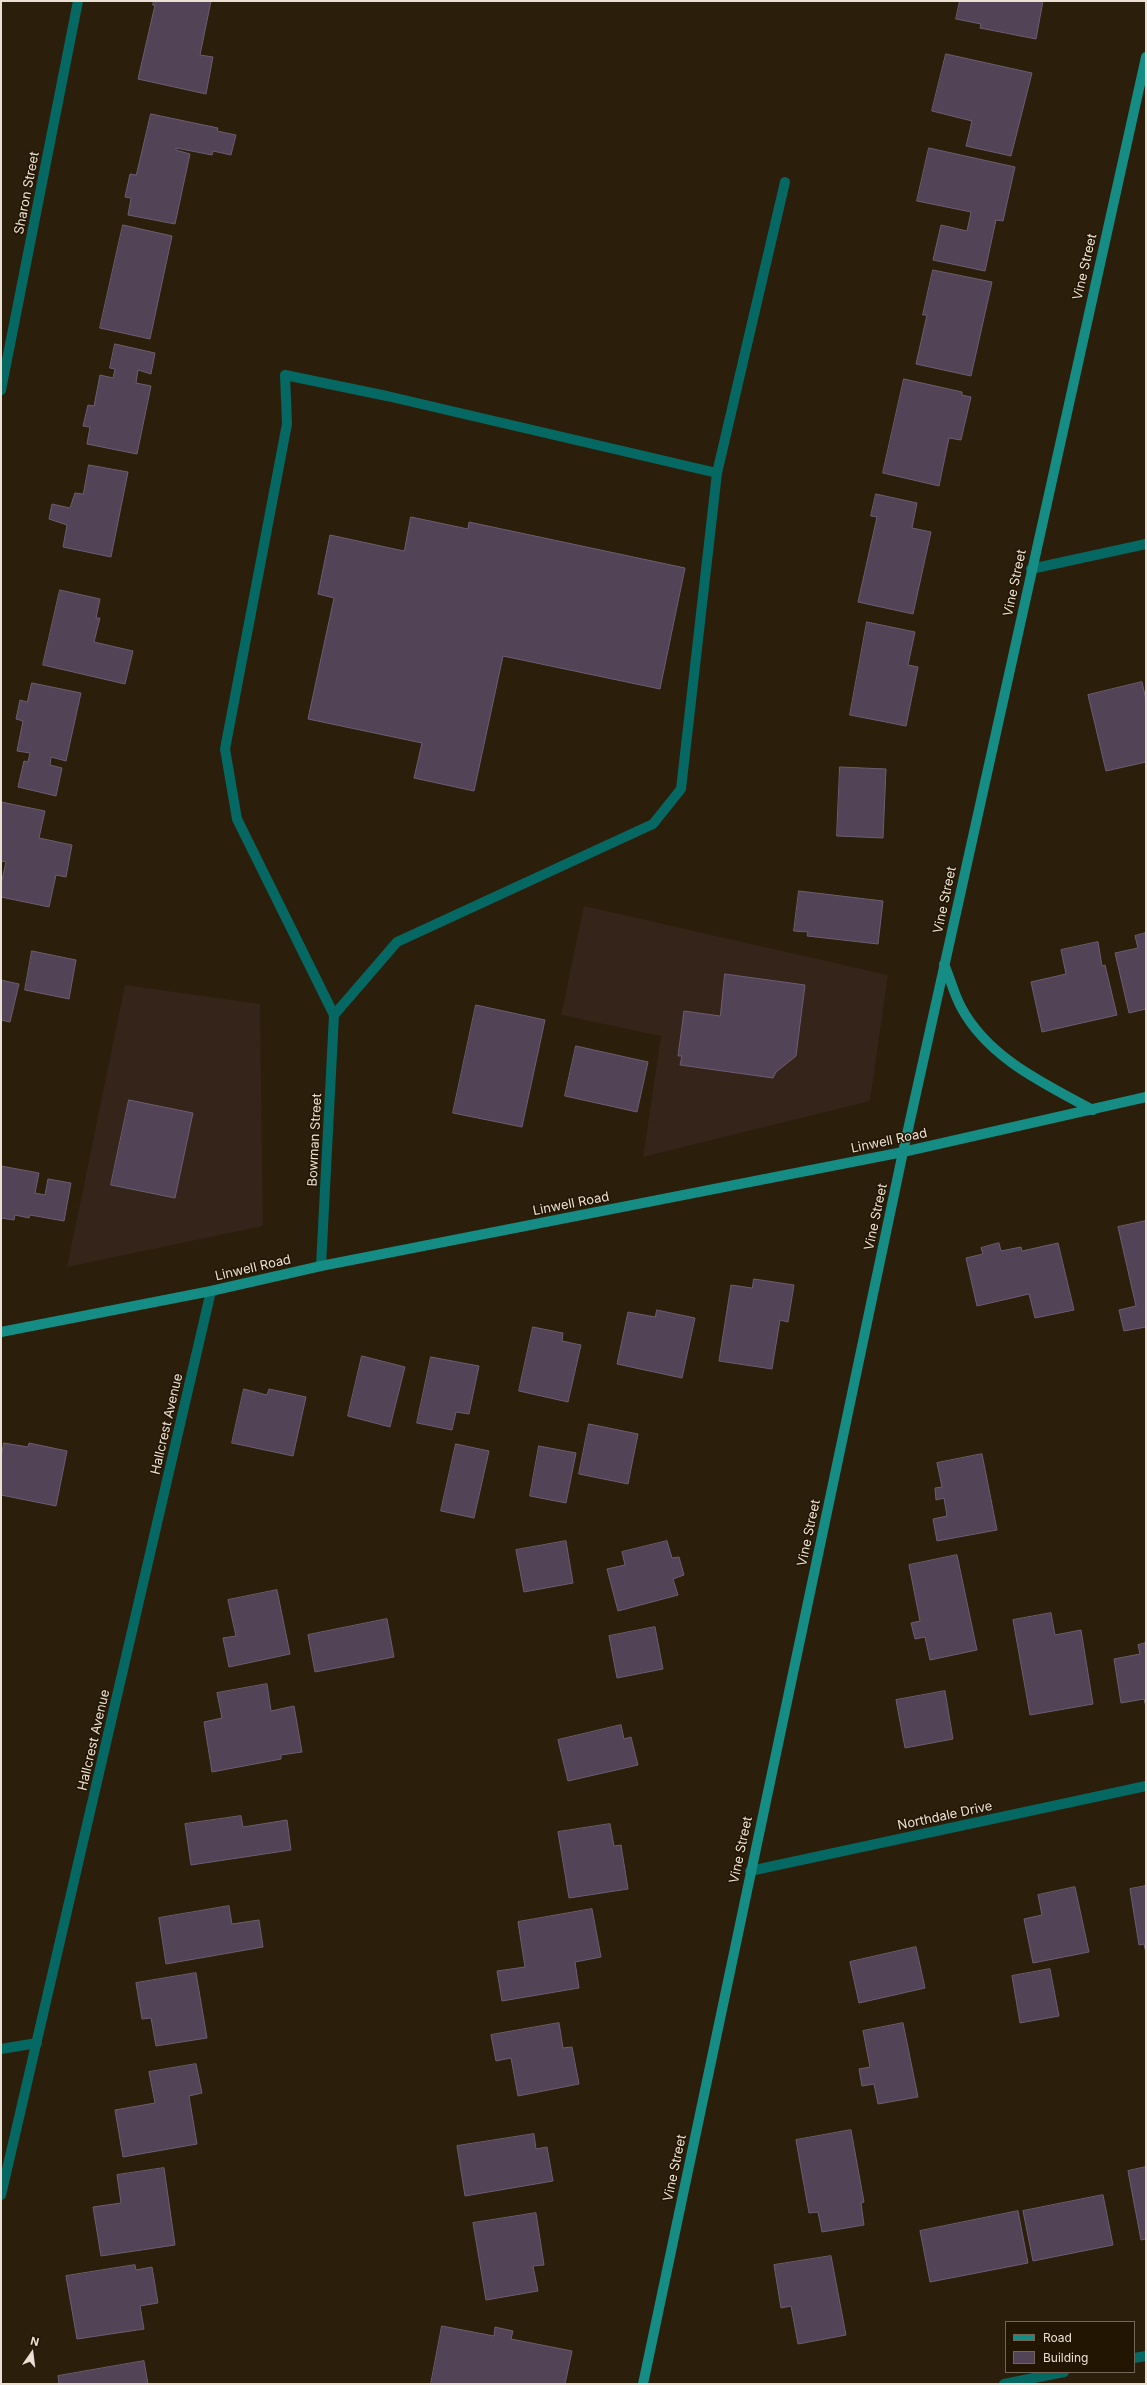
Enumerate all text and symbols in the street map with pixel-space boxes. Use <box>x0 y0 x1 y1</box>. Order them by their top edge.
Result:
street label: Sharon Street <box>11 150 43 236</box>
street label: Vine Street <box>1070 232 1100 302</box>
street label: Vine Street <box>1000 548 1030 618</box>
street label: Vine Street <box>930 865 960 935</box>
street label: Bowman Street <box>305 1093 325 1187</box>
street label: Linwell Road <box>849 1125 929 1157</box>
street label: Vine Street <box>861 1182 891 1252</box>
street label: Linwell Road <box>531 1189 611 1219</box>
street label: Linwell Road <box>214 1252 292 1284</box>
street label: Hallcrest Avenue <box>148 1372 186 1476</box>
street label: Vine Street <box>794 1498 824 1568</box>
street label: Hallcrest Avenue <box>75 1688 113 1792</box>
street label: Northdale Drive <box>896 1798 994 1834</box>
street label: Vine Street <box>726 1815 756 1885</box>
street label: Vine Street <box>660 2133 690 2203</box>
legend <box>1005 2321 1135 2373</box>
text: Road <box>1043 2330 1072 2345</box>
north arrow <box>12 2333 52 2373</box>
text: N <box>29 2334 41 2349</box>
text: Building <box>1043 2350 1088 2365</box>

